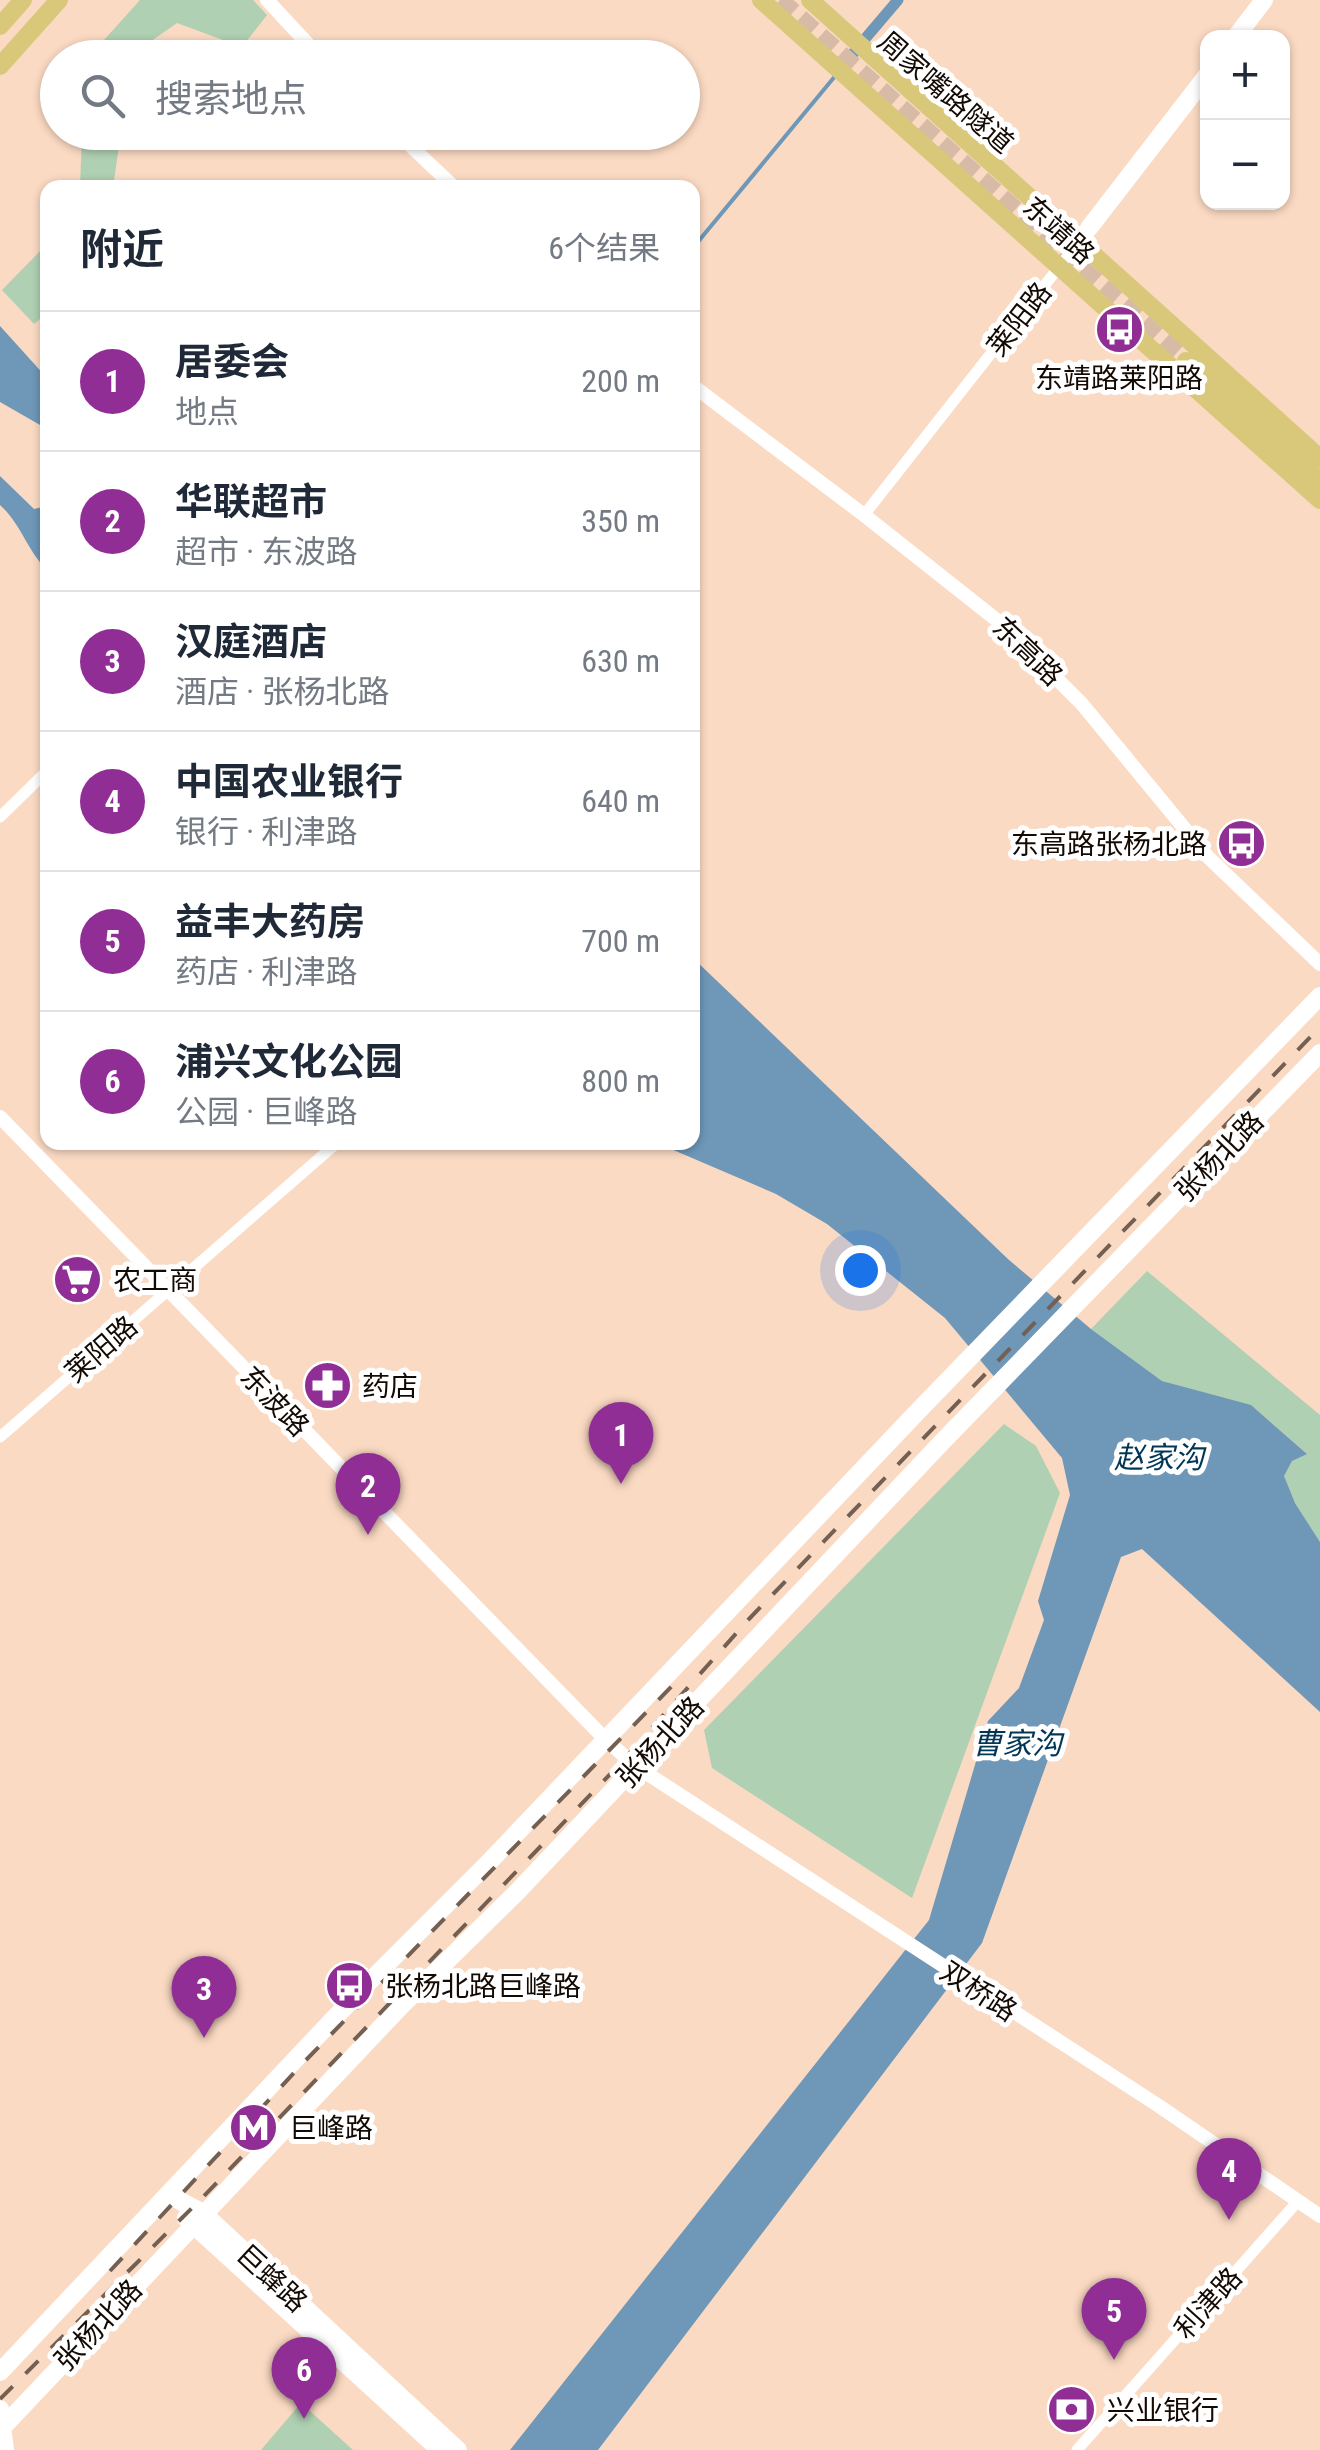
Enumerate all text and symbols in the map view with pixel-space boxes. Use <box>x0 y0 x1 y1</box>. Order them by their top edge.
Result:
street label: 周家嘴路隧道 <box>871 25 1020 160</box>
map controls <box>1200 30 1290 210</box>
button: + <box>1200 30 1290 120</box>
search box <box>40 40 700 150</box>
icon: search <box>75 68 130 123</box>
text: 搜索地点 <box>155 77 307 121</box>
button: − <box>1200 120 1290 210</box>
street label: 东靖路 <box>1016 190 1101 271</box>
text: 附近 <box>80 225 164 274</box>
text: 6个结果 <box>548 229 660 267</box>
street label: 莱阳路 <box>981 276 1058 363</box>
bus stop icon: 东靖路莱阳路 <box>1093 304 1145 356</box>
text: 居委会 <box>175 340 289 384</box>
text: 1 <box>104 362 121 400</box>
text: 200 m <box>581 362 660 400</box>
place label: 东靖路莱阳路 <box>1035 362 1203 395</box>
text: 地点 <box>175 393 239 431</box>
text: 华联超市 <box>175 480 327 524</box>
text: 2 <box>104 502 121 540</box>
text: 350 m <box>581 502 660 540</box>
text: 超市 · 东波路 <box>175 533 358 571</box>
street label: 东高路 <box>986 610 1069 692</box>
text: 汉庭酒店 <box>175 620 327 664</box>
text: 3 <box>104 642 121 680</box>
text: 630 m <box>581 642 660 680</box>
text: 酒店 · 张杨北路 <box>175 673 390 711</box>
text: 中国农业银行 <box>175 760 403 804</box>
text: 4 <box>104 782 121 820</box>
text: 640 m <box>581 782 660 820</box>
text: 银行 · 利津路 <box>175 813 358 851</box>
bus stop icon: 东高路张杨北路 <box>1216 818 1268 870</box>
place label: 东高路张杨北路 <box>1011 828 1207 861</box>
text: 益丰大药房 <box>175 900 365 944</box>
text: 5 <box>104 922 121 960</box>
text: 700 m <box>581 922 660 960</box>
text: 药店 · 利津路 <box>175 953 358 991</box>
text: 浦兴文化公园 <box>175 1040 403 1084</box>
text: 6 <box>104 1062 121 1100</box>
text: 800 m <box>581 1062 660 1100</box>
text: 公园 · 巨峰路 <box>175 1093 358 1131</box>
street label: 张杨北路 <box>1169 1105 1270 1208</box>
your location <box>835 1245 886 1296</box>
supermarket icon: 农工商 <box>52 1254 104 1306</box>
place label: 农工商 <box>113 1264 197 1297</box>
street label: 莱阳路 <box>59 1309 144 1389</box>
street label: 东波路 <box>234 1360 316 1443</box>
pharmacy icon: 药店 <box>301 1360 353 1412</box>
place label: 药店 <box>362 1370 418 1403</box>
pin: 1 <box>588 1402 654 1484</box>
water label: 赵家沟 <box>1114 1440 1207 1475</box>
pin: 2 <box>336 1452 400 1535</box>
street label: 张杨北路 <box>610 1690 711 1795</box>
water label: 曹家沟 <box>972 1726 1065 1761</box>
street label: 双桥路 <box>935 1955 1023 2028</box>
pin: 3 <box>172 1956 236 2038</box>
bus stop icon: 张杨北路巨峰路 <box>324 1960 376 2012</box>
place label: 张杨北路巨峰路 <box>385 1970 581 2003</box>
metro station icon: 巨峰路 <box>228 2102 280 2154</box>
place label: 巨峰路 <box>289 2112 373 2145</box>
pin: 4 <box>1196 2138 1262 2220</box>
street label: 巨蜂路 <box>230 2238 314 2319</box>
street label: 利津路 <box>1168 2261 1249 2346</box>
street label: 张杨北路 <box>48 2273 149 2378</box>
pin: 5 <box>1082 2278 1146 2360</box>
pin: 6 <box>272 2336 336 2419</box>
bank icon: 兴业银行 <box>1046 2384 1098 2436</box>
place label: 兴业银行 <box>1107 2394 1219 2427</box>

